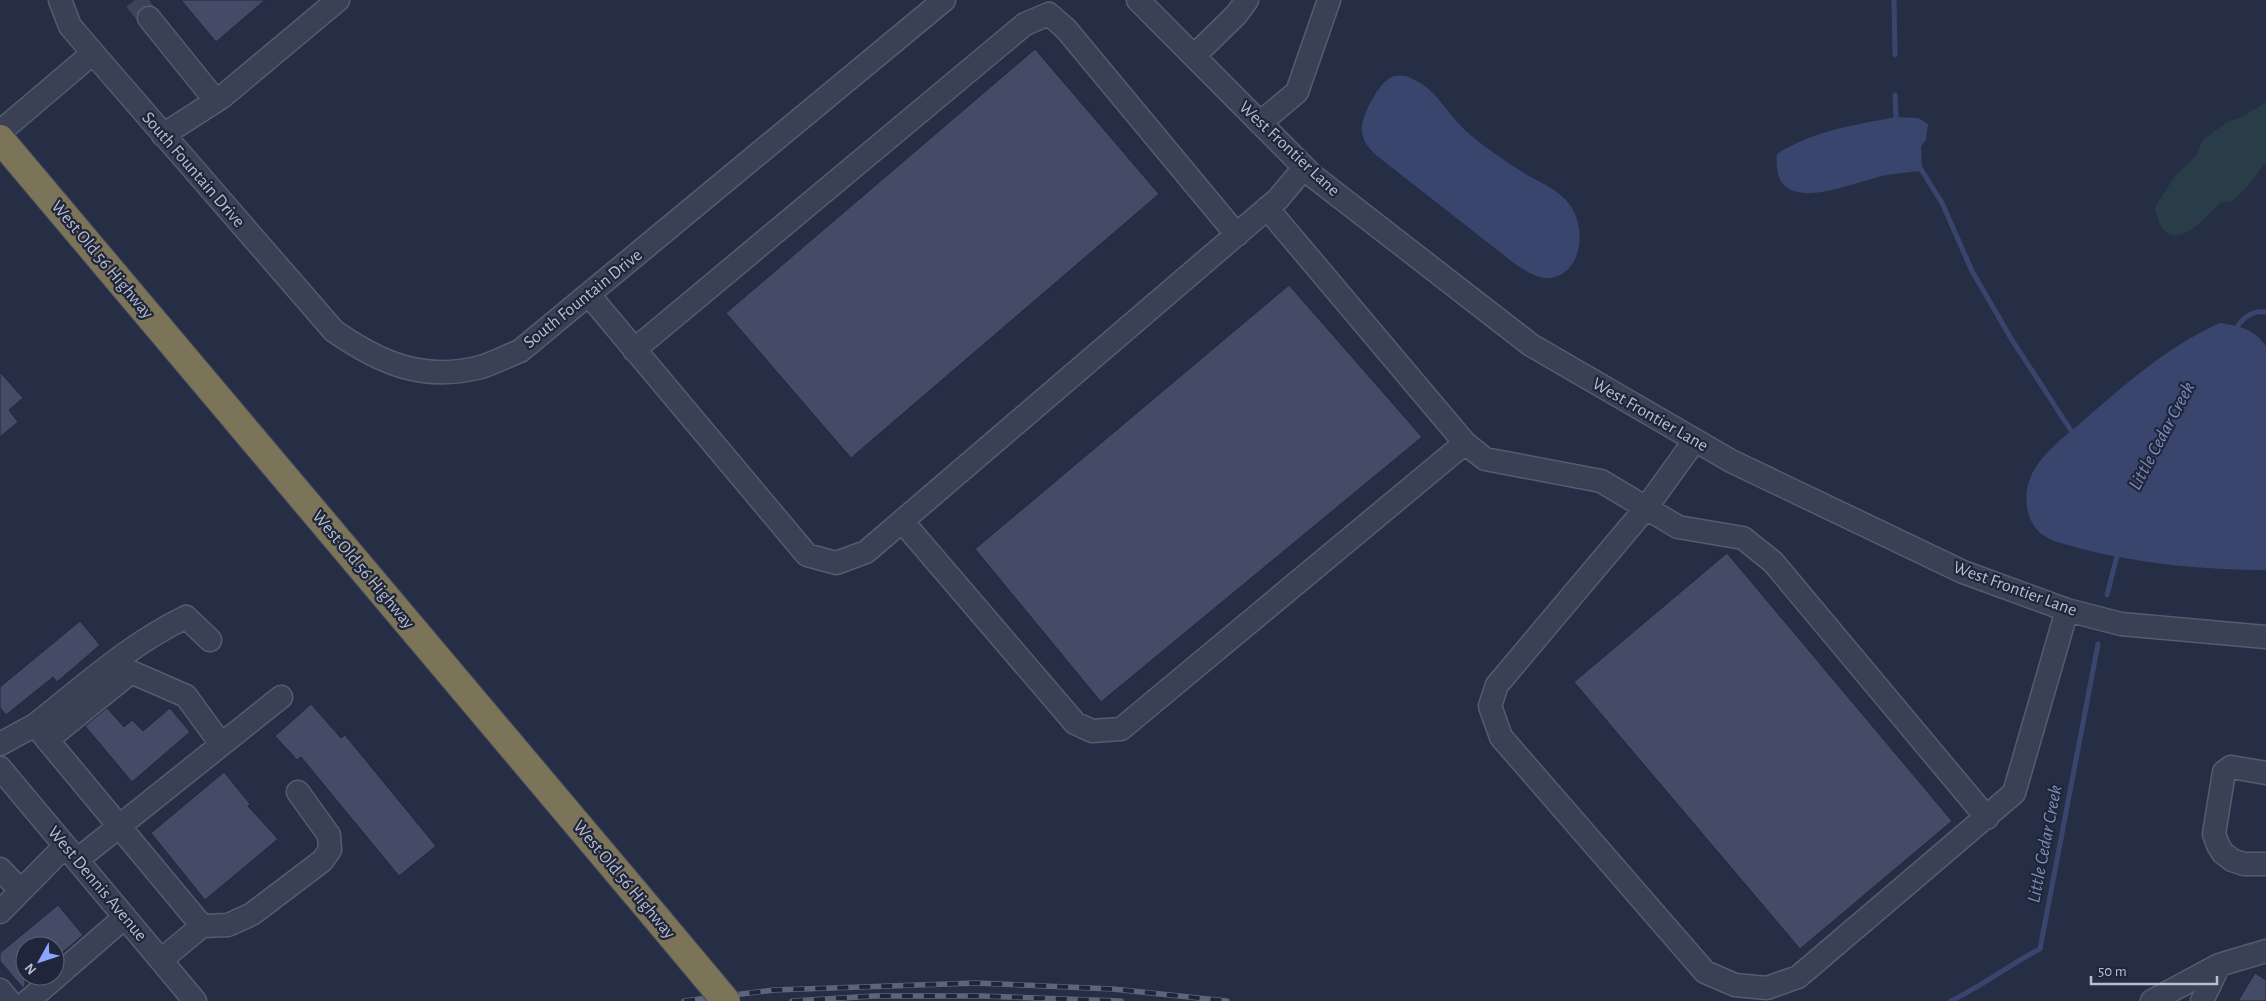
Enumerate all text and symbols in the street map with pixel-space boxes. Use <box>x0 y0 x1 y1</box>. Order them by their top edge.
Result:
street label: West Frontier Lane <box>1235 98 1343 200</box>
street label: South Fountain Drive <box>138 109 248 231</box>
street label: West Old 56 Highway <box>47 197 157 323</box>
street label: South Fountain Drive <box>520 246 646 352</box>
street label: West Frontier Lane <box>1589 375 1711 455</box>
water label: Little Cedar Creek <box>2126 379 2199 493</box>
street label: West Old 56 Highway <box>308 507 418 633</box>
street label: West Frontier Lane <box>1951 558 2079 620</box>
water label: Little Cedar Creek <box>2024 783 2066 904</box>
street label: West Old 56 Highway <box>569 817 679 943</box>
street label: West Dennis Avenue <box>44 823 150 945</box>
north arrow <box>15 936 65 986</box>
scale bar <box>2091 954 2217 986</box>
text: N <box>22 960 39 977</box>
text: 50 m <box>2098 964 2127 979</box>

